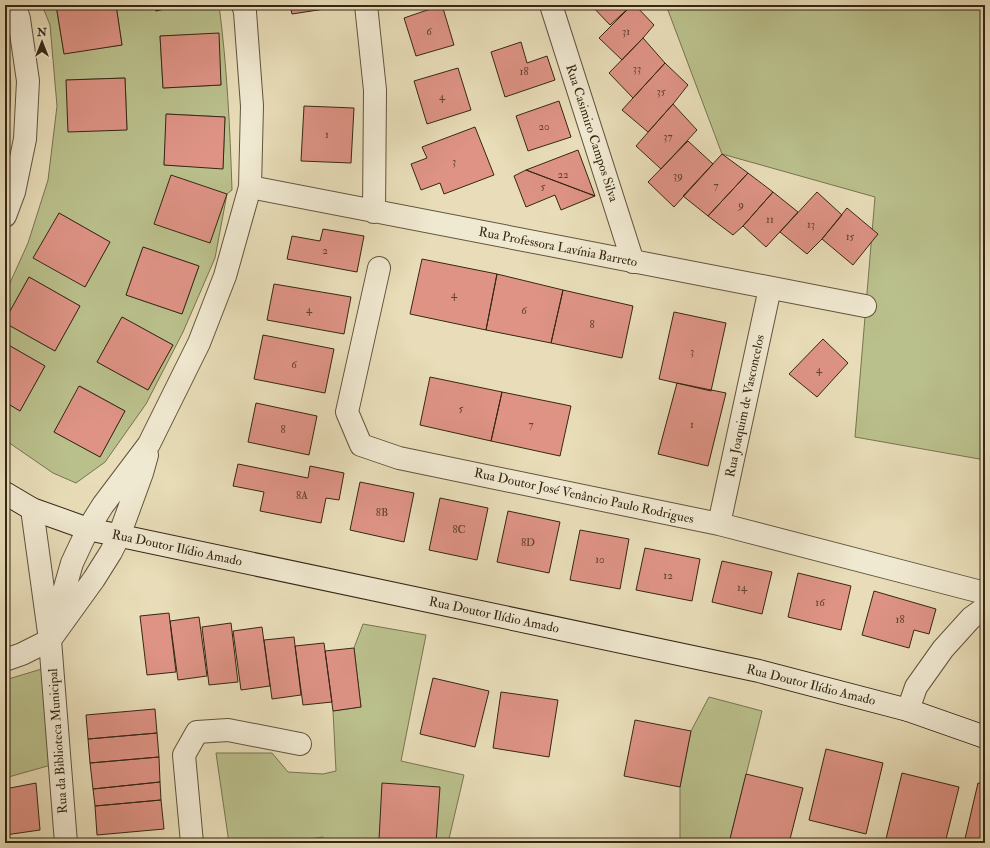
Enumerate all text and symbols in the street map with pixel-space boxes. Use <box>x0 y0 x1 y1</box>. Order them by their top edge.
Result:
north arrow <box>22 22 62 62</box>
house number: 6 <box>426 25 433 38</box>
house number: 31 <box>622 25 630 38</box>
text: N <box>36 26 48 39</box>
street label: Rua Casimiro Campos Silva <box>561 62 622 205</box>
house number: 33 <box>633 62 641 75</box>
house number: 18 <box>519 65 529 78</box>
house number: 35 <box>656 85 666 98</box>
house number: 4 <box>439 90 446 103</box>
house number: 20 <box>538 120 550 133</box>
house number: 1 <box>325 128 329 141</box>
house number: 37 <box>663 130 673 143</box>
house number: 3 <box>452 155 456 168</box>
house number: 22 <box>557 168 569 181</box>
house number: 39 <box>673 169 683 182</box>
house number: 7 <box>713 179 719 192</box>
house number: 5 <box>541 180 546 193</box>
house number: 9 <box>737 198 744 211</box>
house number: 11 <box>766 213 774 226</box>
house number: 13 <box>807 218 815 231</box>
street label: Rua Professora Lavínia Barreto <box>477 224 639 270</box>
house number: 15 <box>846 230 855 243</box>
house number: 2 <box>322 244 328 257</box>
house number: 4 <box>451 288 458 301</box>
house number: 4 <box>306 303 313 316</box>
house number: 6 <box>521 304 528 317</box>
house number: 8 <box>589 318 595 331</box>
street label: Rua Joaquim de Vasconcelos <box>722 333 768 479</box>
house number: 3 <box>690 345 694 358</box>
house number: 6 <box>291 358 298 371</box>
house number: 4 <box>816 363 823 376</box>
house number: 5 <box>459 402 464 415</box>
house number: 7 <box>528 418 534 431</box>
house number: 1 <box>690 418 694 431</box>
house number: 8 <box>280 423 286 436</box>
street label: Rua Doutor José Venâncio Paulo Rodrigues <box>473 465 696 527</box>
house number: 8A <box>296 489 308 502</box>
house number: 8B <box>376 506 388 519</box>
house number: 8C <box>452 523 466 536</box>
street label: Rua Doutor Ilídio Amado <box>110 526 244 570</box>
house number: 8D <box>521 536 535 549</box>
house number: 10 <box>595 553 605 566</box>
house number: 12 <box>663 569 673 582</box>
house number: 14 <box>737 581 748 594</box>
street label: Rua Doutor Ilídio Amado <box>427 593 561 637</box>
house number: 16 <box>815 596 826 609</box>
house number: 18 <box>895 613 905 626</box>
street label: Rua Doutor Ilídio Amado <box>745 661 877 709</box>
street label: Rua da Biblioteca Municipal <box>45 667 72 814</box>

